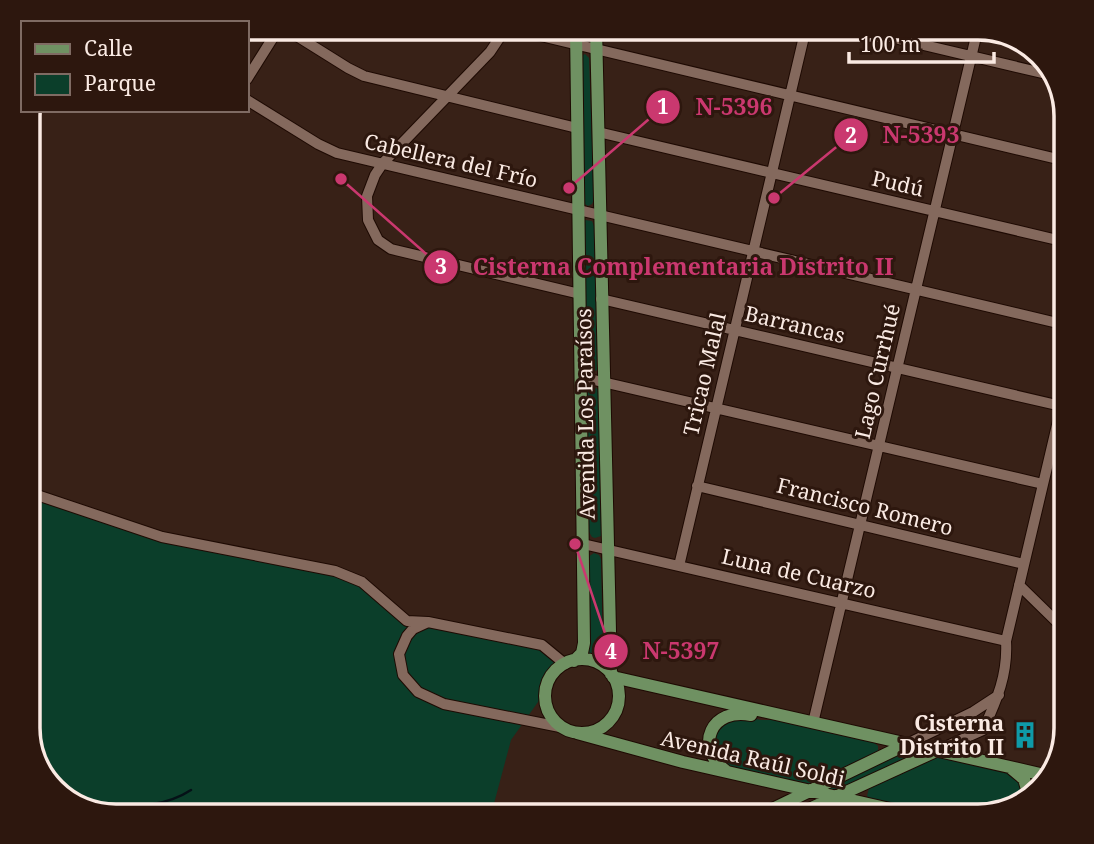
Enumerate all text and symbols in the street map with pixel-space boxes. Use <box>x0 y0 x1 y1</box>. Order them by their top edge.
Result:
legend <box>21 21 248 112</box>
scale bar <box>849 21 994 65</box>
text: 100 m <box>860 30 921 58</box>
text: Calle <box>84 34 133 62</box>
text: Parque <box>84 69 156 97</box>
callout: N-5396 <box>646 85 786 129</box>
text: N-5396 <box>695 90 773 122</box>
text: 1 <box>657 92 669 120</box>
callout: N-5393 <box>833 113 973 157</box>
text: N-5393 <box>882 118 960 150</box>
text: 2 <box>845 121 857 149</box>
street label: Cabellera del Frío <box>362 126 540 194</box>
street label: Pudú <box>869 163 927 203</box>
callout: Cisterna Complementaria Distrito II <box>423 245 907 289</box>
text: Cisterna Complementaria Distrito II <box>473 250 893 282</box>
text: 3 <box>435 252 447 280</box>
street label: Barrancas <box>742 299 848 349</box>
street label: Lago Currhué <box>848 301 906 441</box>
street label: Avenida Los Paraísos <box>569 308 601 520</box>
street label: Tricao Malal <box>676 309 732 438</box>
street label: Francisco Romero <box>774 471 956 541</box>
street label: Luna de Cuarzo <box>719 542 879 604</box>
callout: N-5397 <box>593 629 734 673</box>
text: N-5397 <box>642 634 720 666</box>
text: 4 <box>605 637 617 665</box>
place label: Cisterna Distrito II <box>900 709 1004 761</box>
building icon: Cisterna Distrito II <box>1010 720 1040 750</box>
street label: Avenida Raúl Soldi <box>658 723 848 793</box>

